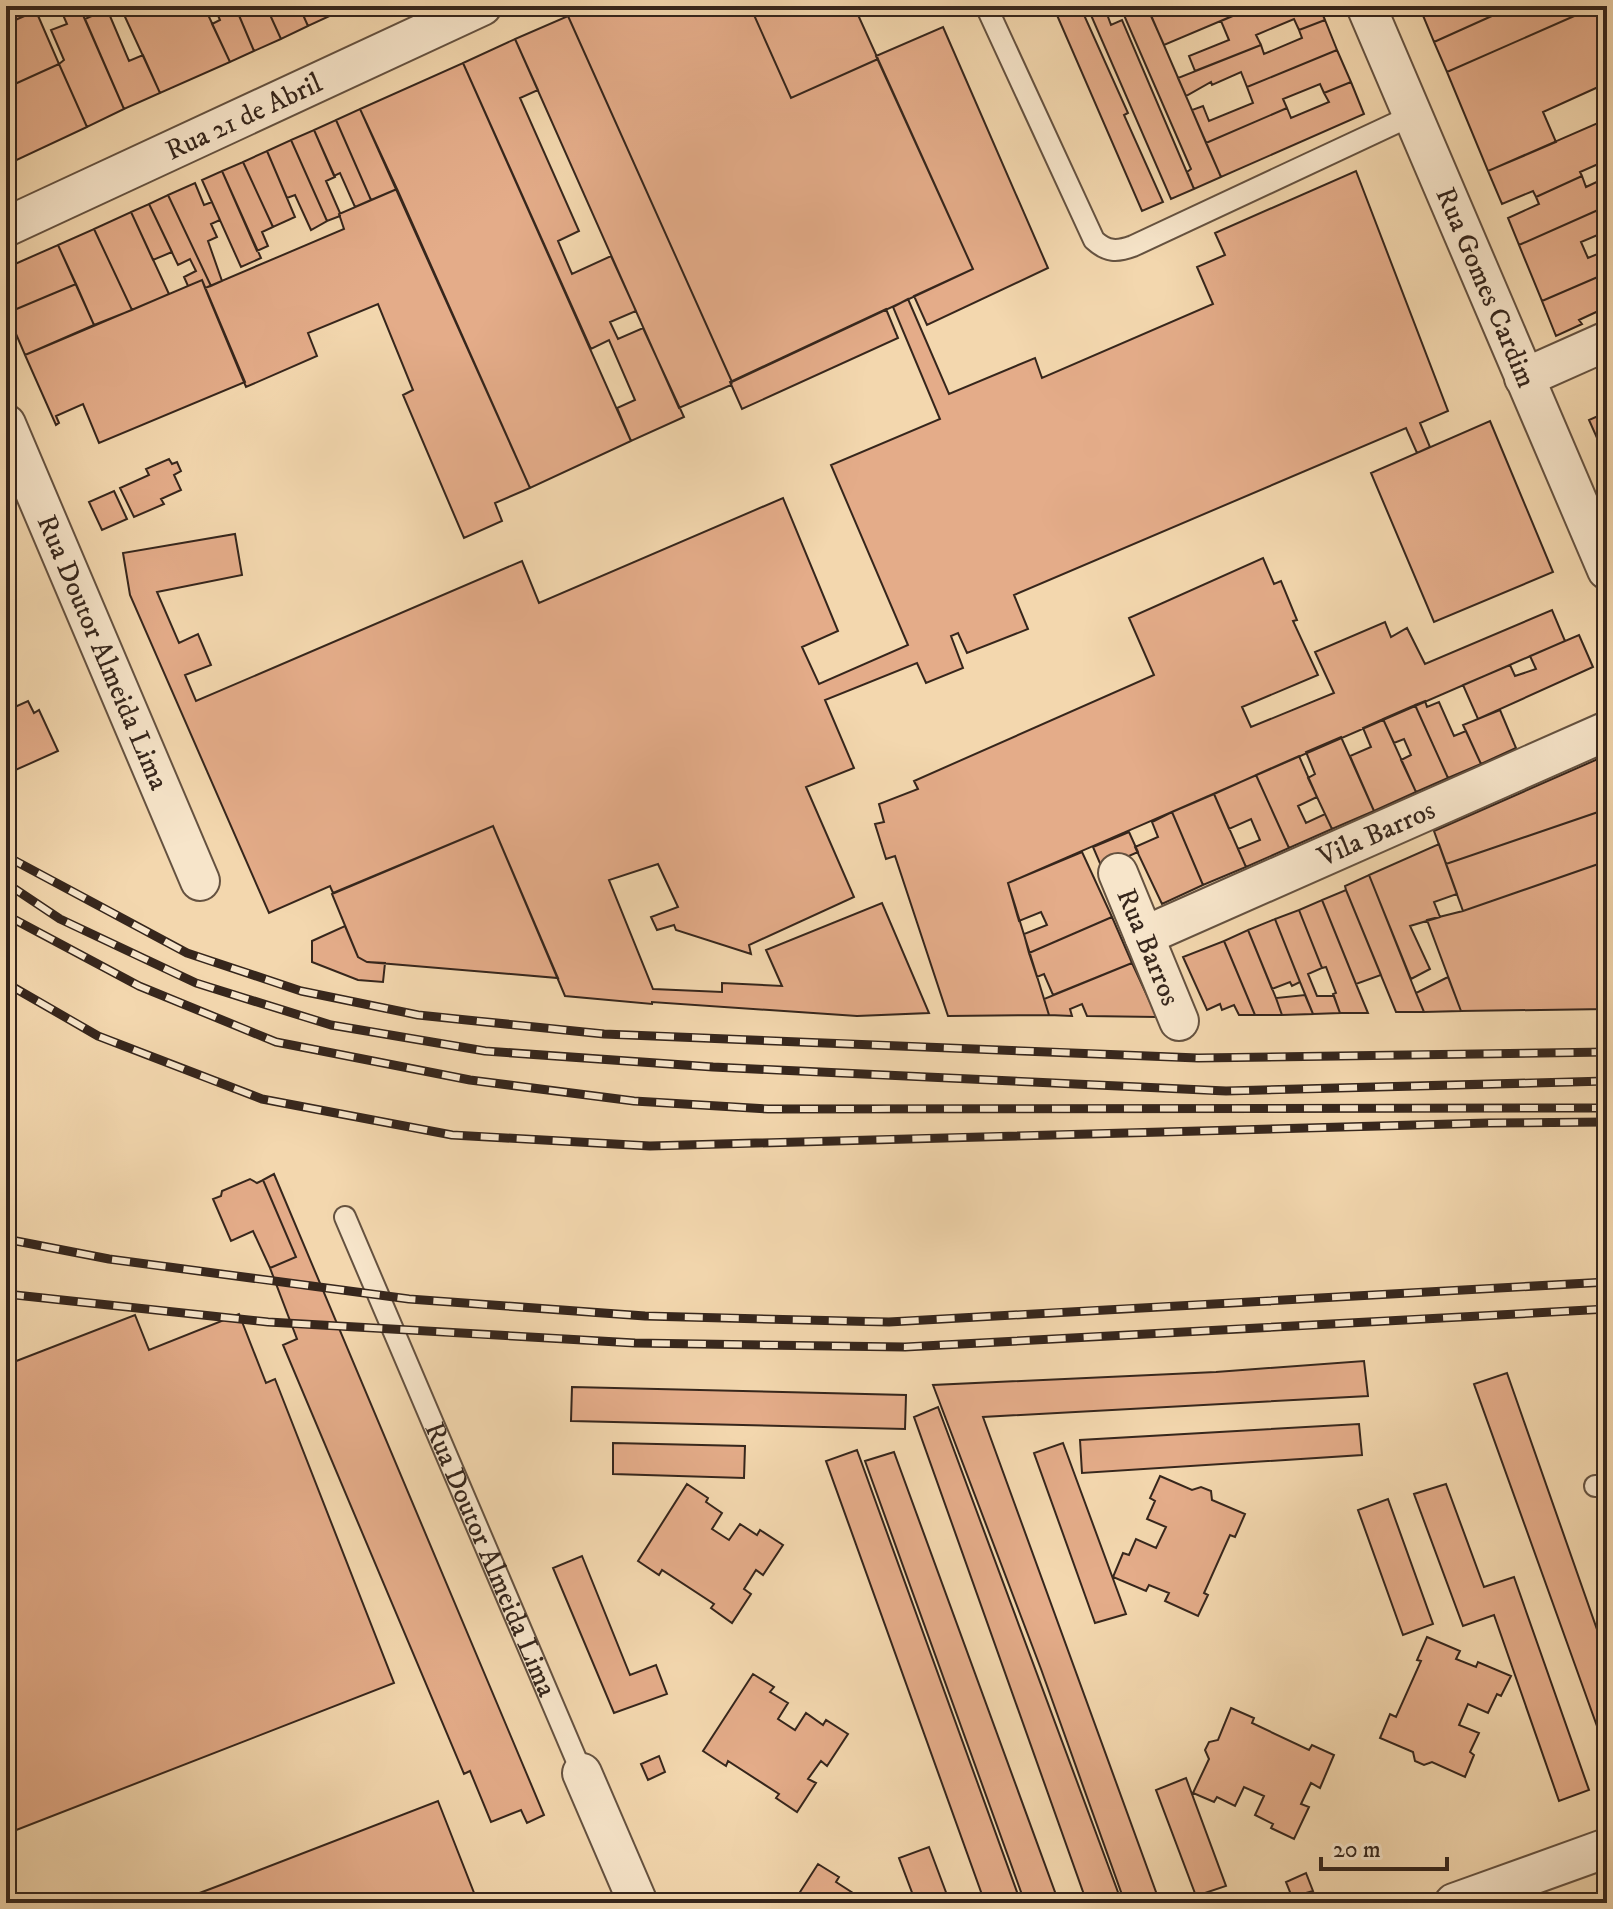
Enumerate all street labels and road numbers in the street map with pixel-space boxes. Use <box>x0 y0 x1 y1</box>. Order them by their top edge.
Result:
street label: Rua 21 de Abril <box>160 65 328 168</box>
street label: Rua Gomes Cardim <box>1428 182 1544 393</box>
street label: Rua Doutor Almeida Lima <box>29 510 177 795</box>
street label: Vila Barros <box>1311 792 1440 875</box>
street label: Rua Barros <box>1109 883 1188 1011</box>
street label: Rua Doutor Almeida Lima <box>417 1417 565 1702</box>

